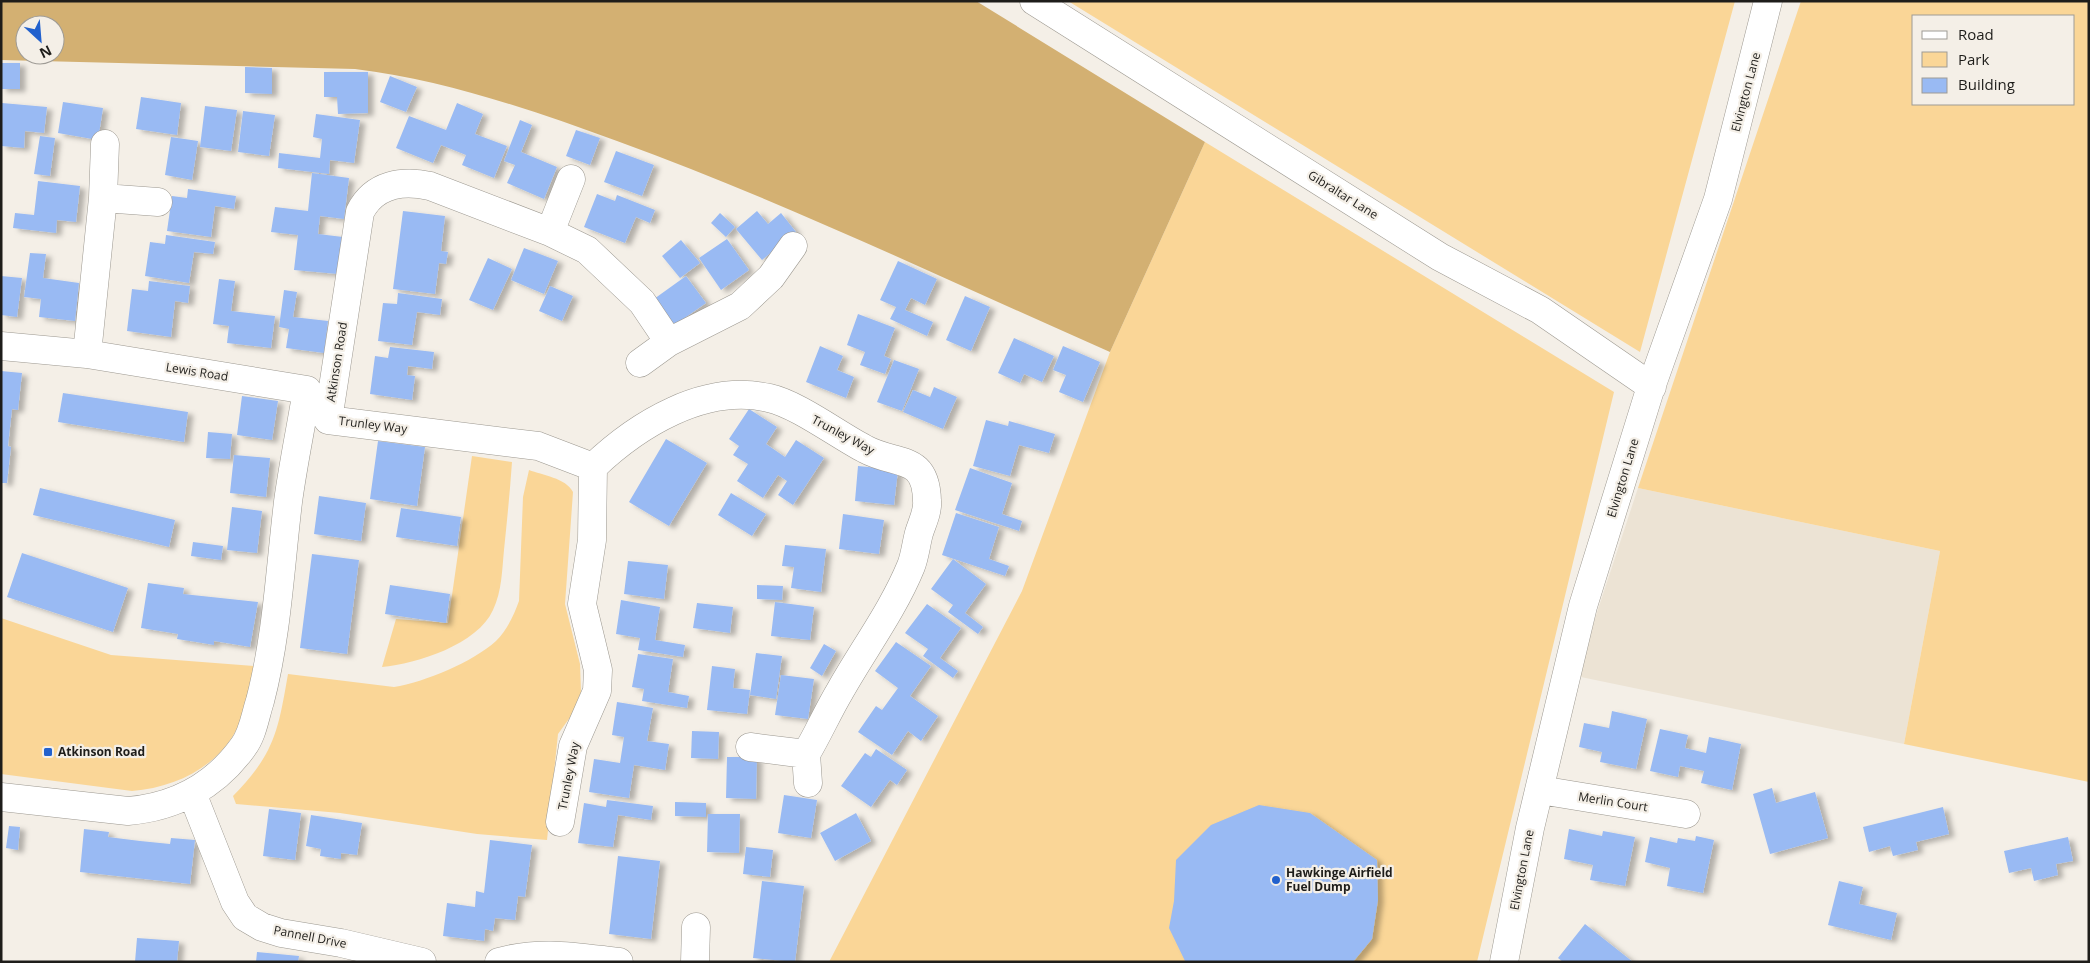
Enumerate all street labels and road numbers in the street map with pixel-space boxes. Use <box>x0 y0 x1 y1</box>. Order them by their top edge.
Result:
street label: Elvington Lane <box>1727 50 1764 133</box>
street label: Gibraltar Lane <box>1305 166 1382 223</box>
street label: Atkinson Road <box>322 321 351 403</box>
street label: Lewis Road <box>165 358 229 385</box>
street label: Trunley Way <box>809 411 879 459</box>
street label: Trunley Way <box>338 412 409 437</box>
street label: Elvington Lane <box>1602 436 1643 519</box>
street label: Trunley Way <box>554 740 584 811</box>
street label: Merlin Court <box>1577 788 1649 815</box>
street label: Elvington Lane <box>1505 828 1538 912</box>
street label: Pannell Drive <box>272 921 348 952</box>

